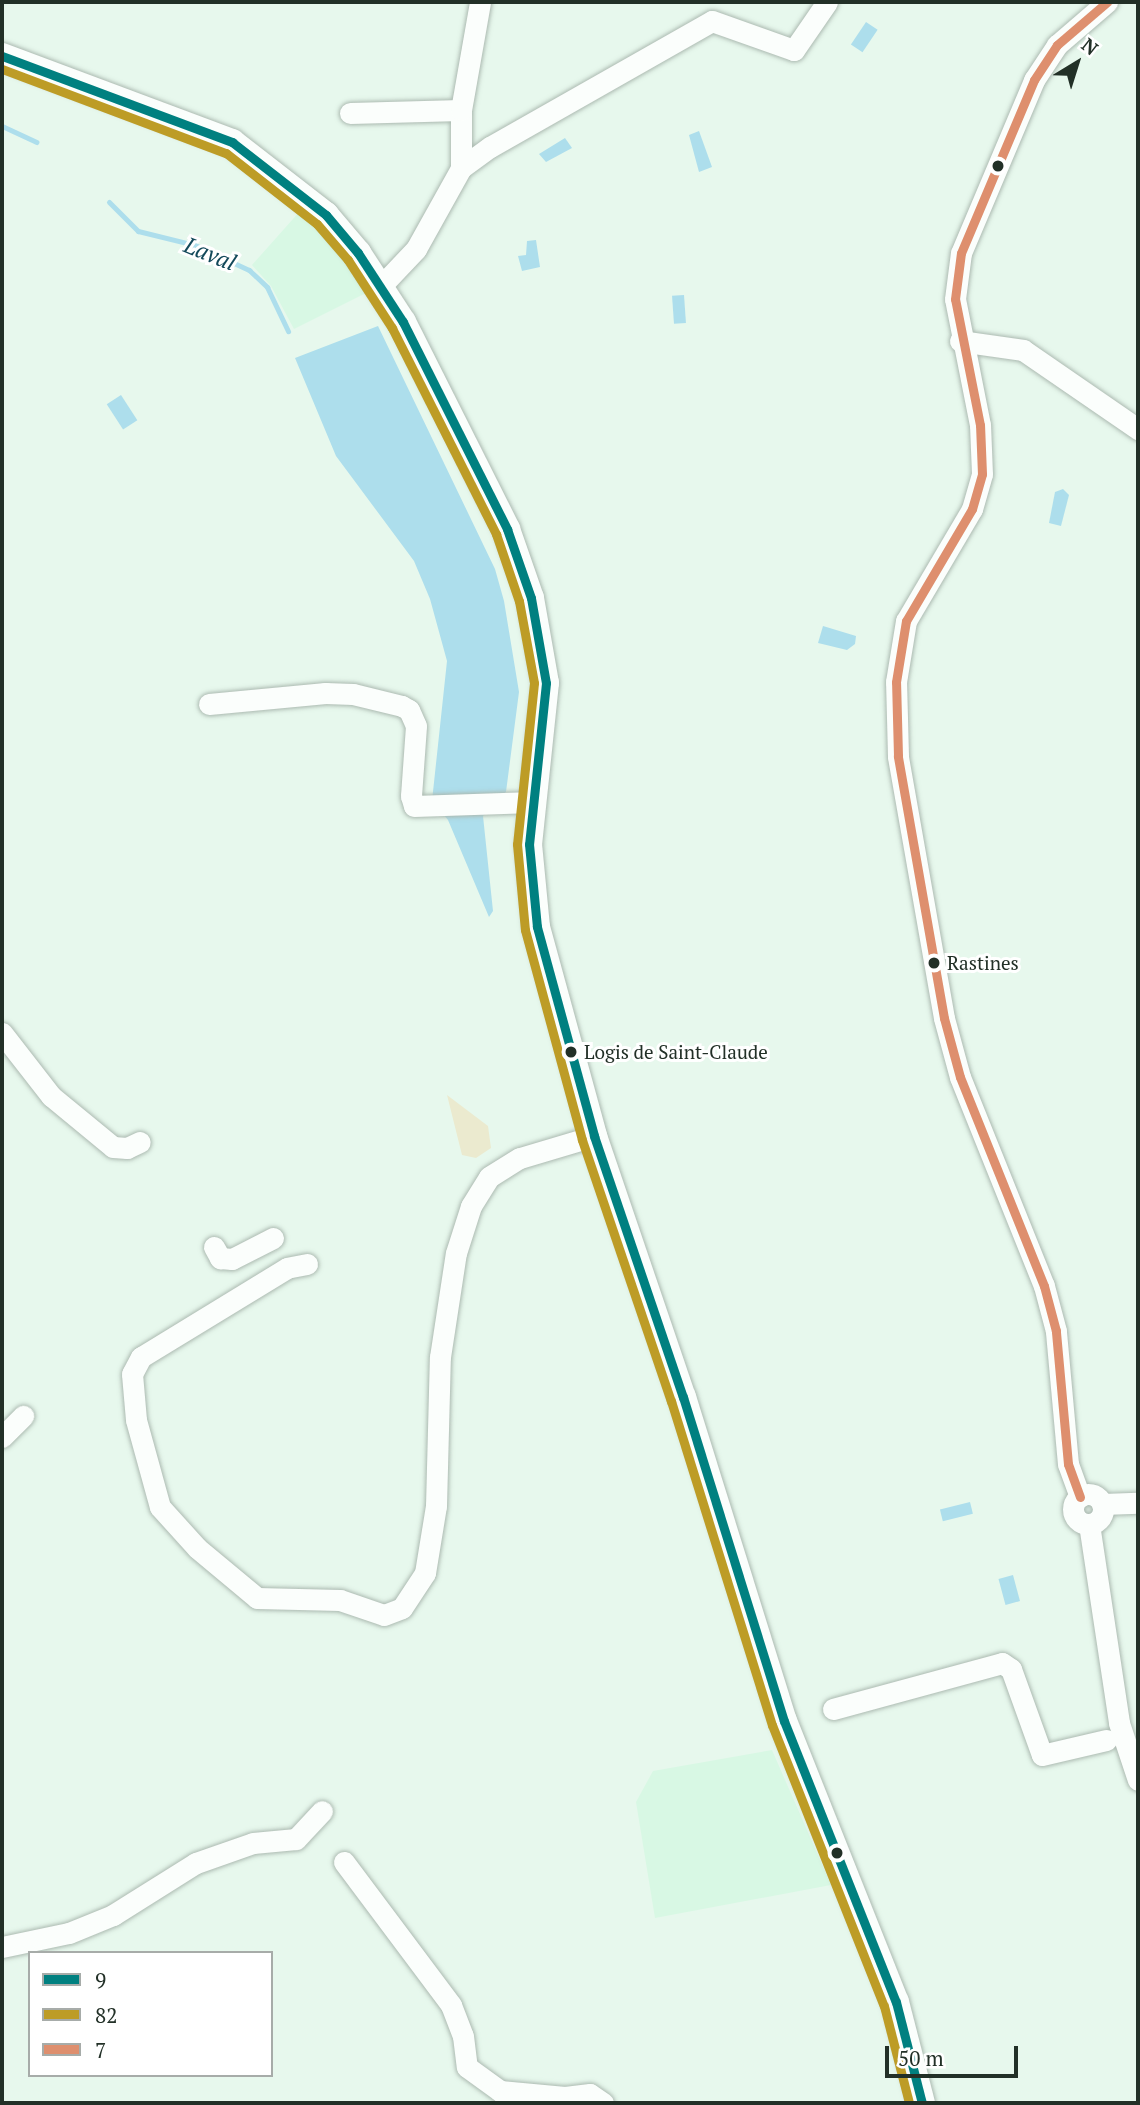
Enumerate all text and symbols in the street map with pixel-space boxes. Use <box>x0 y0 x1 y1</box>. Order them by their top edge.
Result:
north arrow <box>1042 28 1112 98</box>
text: N <box>1077 32 1104 60</box>
unlabelled marker <box>991 159 1005 173</box>
water label: Laval <box>180 231 240 277</box>
place label: Rastines <box>947 952 1019 974</box>
marker: Rastines <box>927 956 941 970</box>
place label: Logis de Saint-Claude <box>584 1041 768 1063</box>
marker: Logis de Saint-Claude <box>564 1045 578 1059</box>
unlabelled marker <box>830 1846 844 1860</box>
legend <box>28 1951 273 2077</box>
text: 9 <box>95 1966 106 1994</box>
text: 82 <box>95 2001 117 2029</box>
scale bar <box>888 2032 1021 2076</box>
text: 7 <box>95 2036 106 2064</box>
text: 50 m <box>898 2044 944 2072</box>

